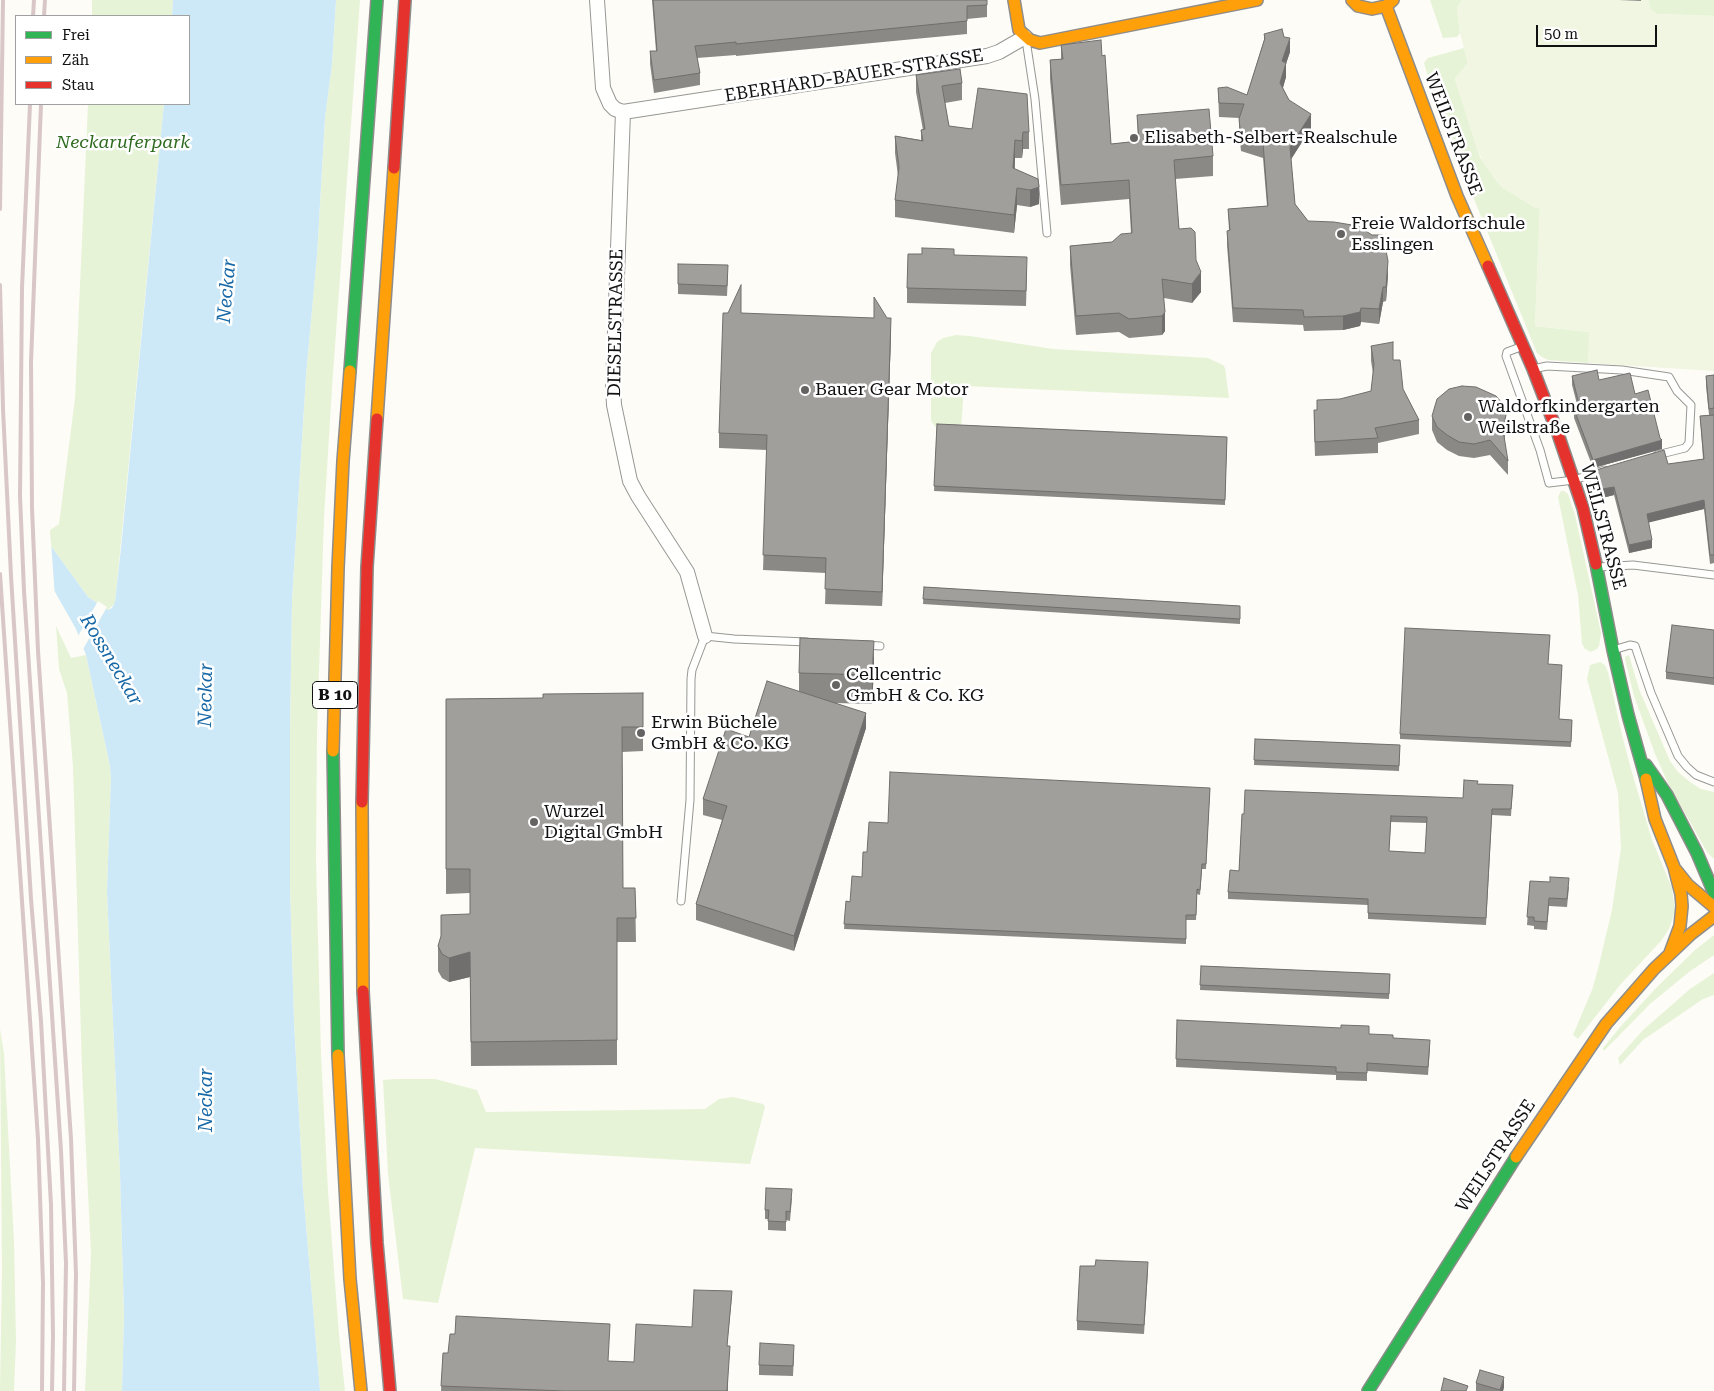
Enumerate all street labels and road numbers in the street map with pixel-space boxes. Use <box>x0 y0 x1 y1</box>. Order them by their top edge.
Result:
street label: EBERHARD-BAUER-STRASSE <box>723 45 985 107</box>
street label: WEILSTRASSE <box>1420 69 1486 199</box>
street label: DIESELSTRASSE <box>604 249 628 397</box>
street label: WEILSTRASSE <box>1576 461 1630 593</box>
road number: B 10 <box>312 682 358 708</box>
street label: WEILSTRASSE <box>1452 1096 1540 1216</box>

